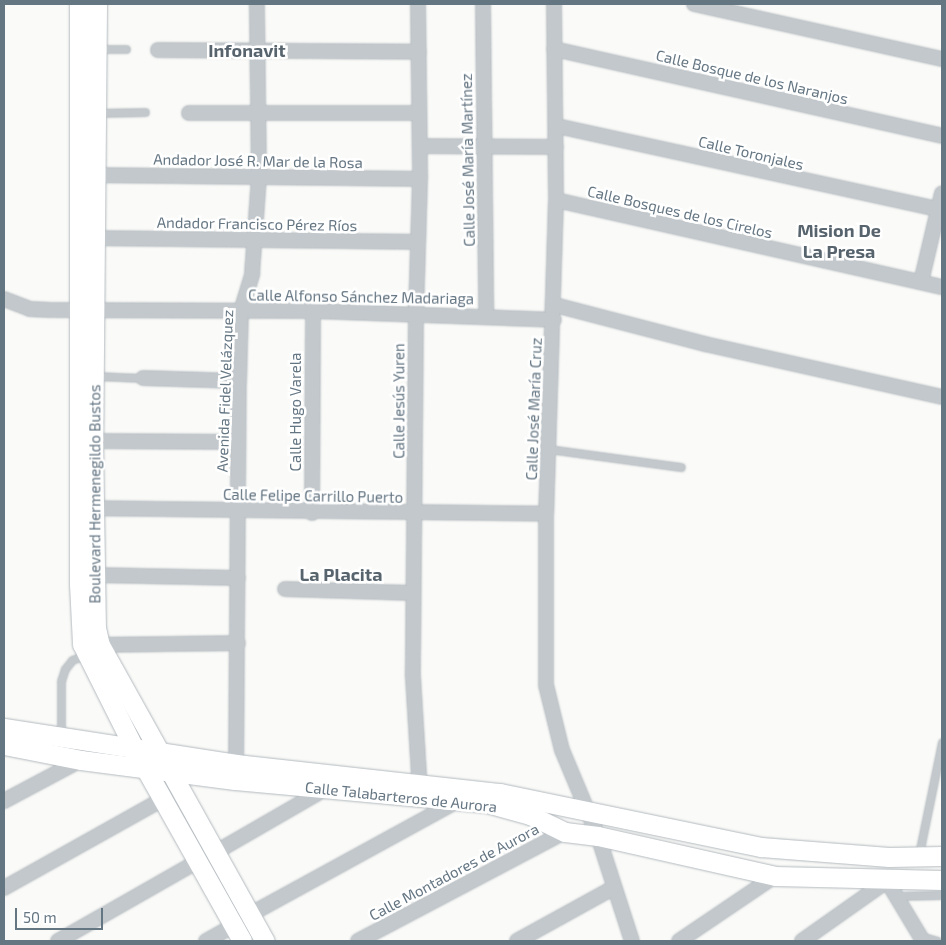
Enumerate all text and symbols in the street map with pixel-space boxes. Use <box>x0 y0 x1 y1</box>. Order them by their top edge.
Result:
district label: Infonavit <box>208 39 286 61</box>
street label: Calle Bosque de los Naranjos <box>654 46 850 108</box>
street label: Calle José María Martínez <box>457 73 479 247</box>
street label: Calle Toronjales <box>696 132 806 174</box>
street label: Andador José R. Mar de la Rosa <box>153 150 363 172</box>
street label: Calle Bosques de los Cirelos <box>586 182 774 242</box>
street label: Andador Francisco Pérez Ríos <box>156 213 358 235</box>
district label: Mision De La Presa <box>797 220 881 262</box>
street label: Calle Alfonso Sánchez Madariaga <box>248 286 474 308</box>
street label: Avenida Fidel Velázquez <box>213 309 237 473</box>
street label: Calle José María Cruz <box>523 337 545 481</box>
street label: Calle Jesús Yuren <box>390 343 408 459</box>
street label: Calle Hugo Varela <box>287 352 305 472</box>
street label: Boulevard Hermenegildo Bustos <box>86 384 104 604</box>
street label: Calle Felipe Carrillo Puerto <box>223 485 403 507</box>
district label: La Placita <box>300 563 382 585</box>
street label: Calle Talabarteros de Aurora <box>304 778 498 816</box>
street label: Calle Montadores de Aurora <box>366 819 542 925</box>
scale bar <box>18 898 105 930</box>
text: 50 m <box>23 908 57 926</box>

